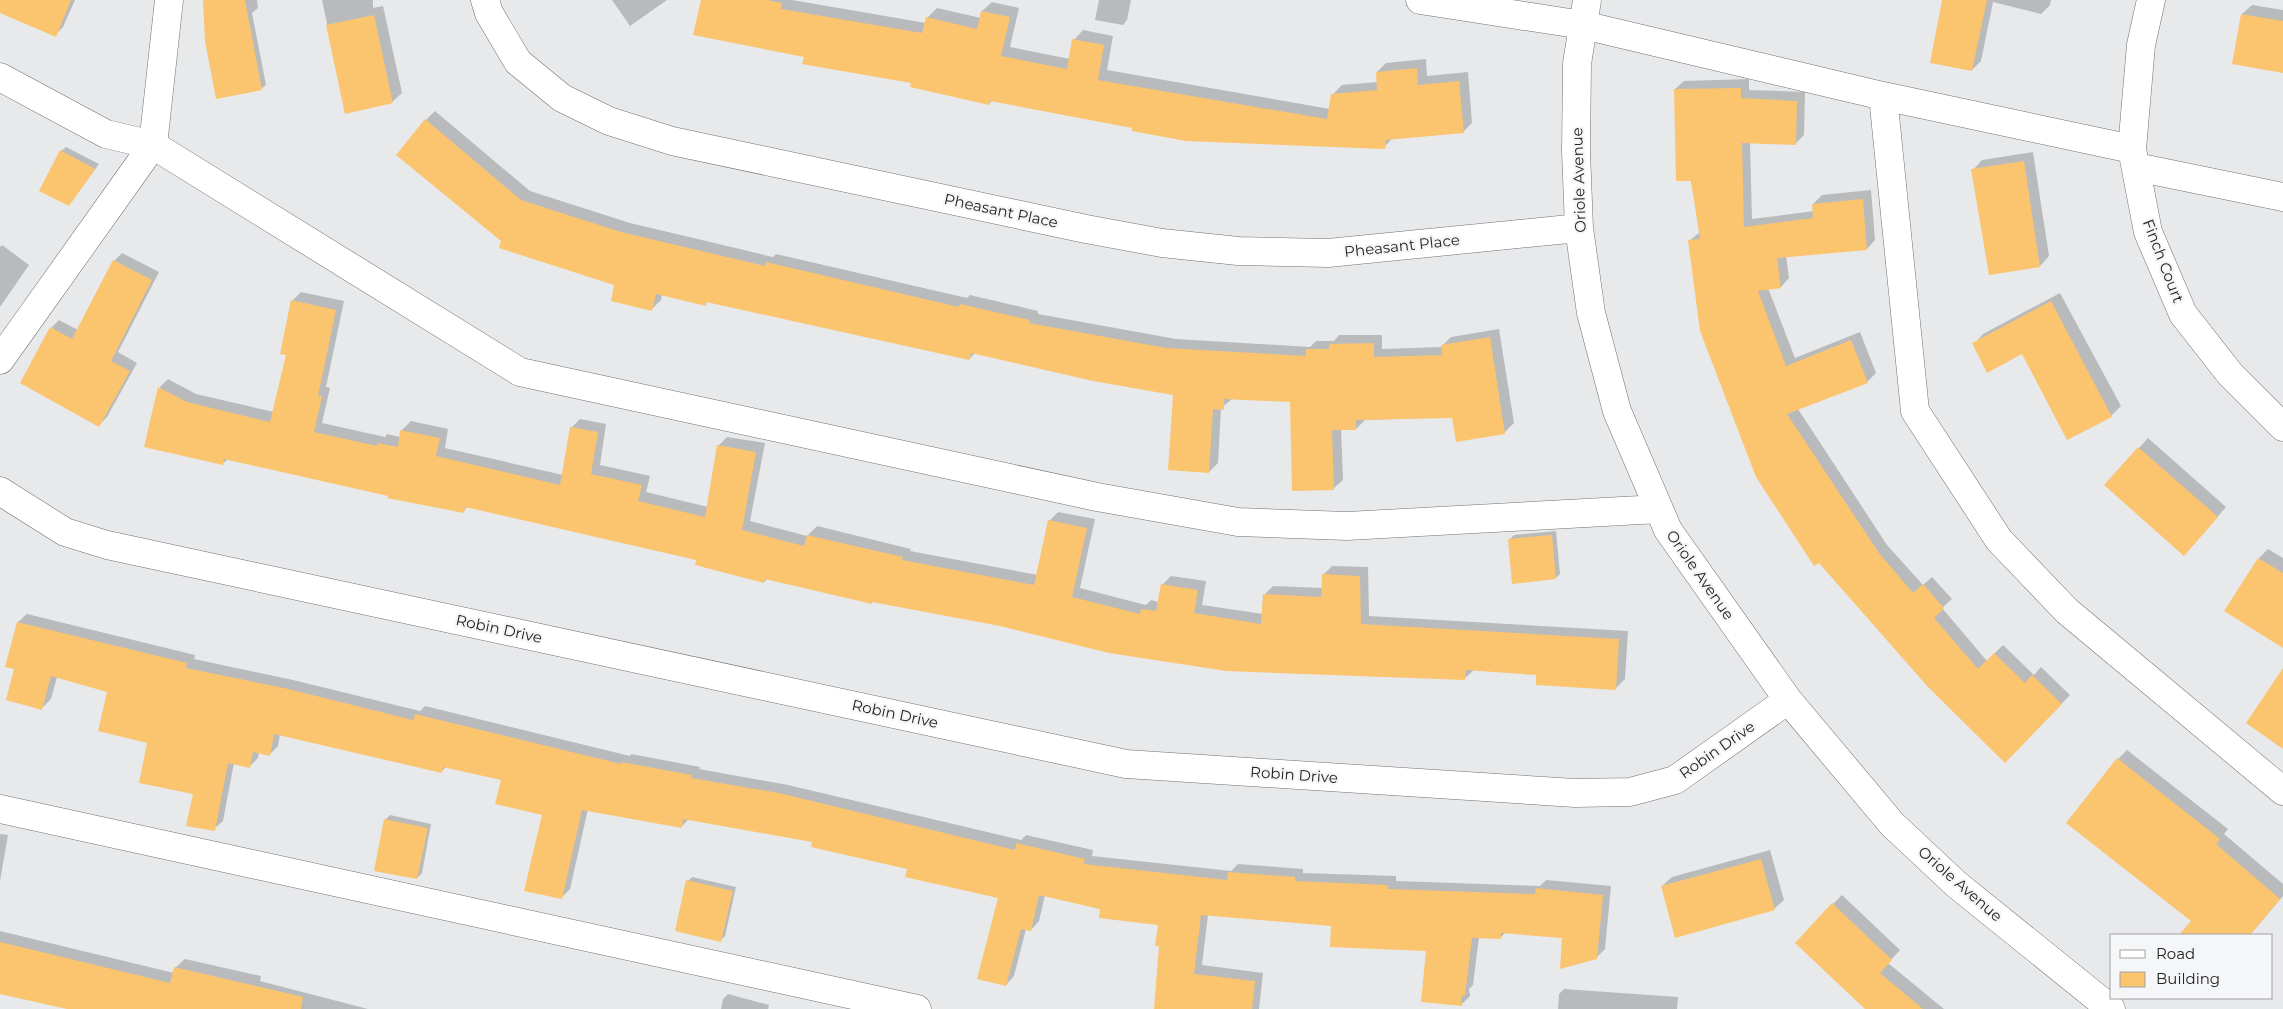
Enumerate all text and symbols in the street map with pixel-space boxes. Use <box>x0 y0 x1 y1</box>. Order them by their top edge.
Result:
street label: Oriole Avenue <box>1567 127 1590 233</box>
street label: Pheasant Place <box>942 189 1060 232</box>
street label: Finch Court <box>2139 216 2188 305</box>
street label: Pheasant Place <box>1343 230 1461 261</box>
street label: Oriole Avenue <box>1662 526 1738 623</box>
street label: Robin Drive <box>454 610 544 647</box>
street label: Robin Drive <box>850 695 940 732</box>
street label: Robin Drive <box>1675 717 1758 783</box>
street label: Robin Drive <box>1250 762 1339 787</box>
street label: Oriole Avenue <box>1914 842 2006 925</box>
legend <box>2110 934 2273 999</box>
text: Road <box>2156 944 2195 963</box>
text: Building <box>2156 969 2220 988</box>

